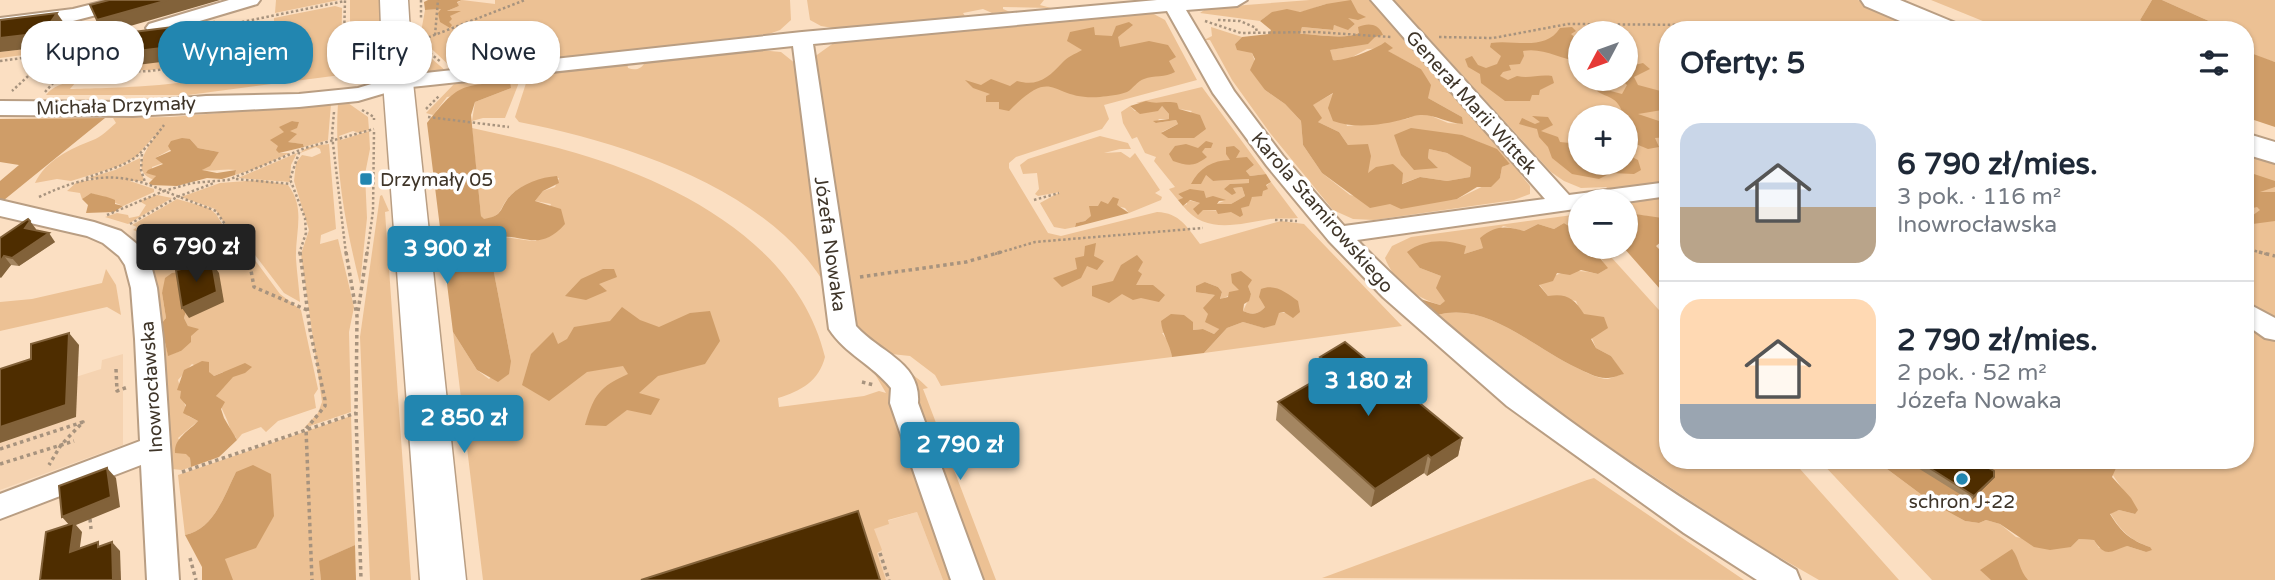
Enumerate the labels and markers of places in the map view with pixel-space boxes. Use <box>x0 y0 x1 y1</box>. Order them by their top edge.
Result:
place label: Drzymały 05 <box>380 169 493 191</box>
marker: Drzymały 05 <box>358 171 374 187</box>
pin: 6 790 zł <box>124 224 268 284</box>
pin: 3 900 zł <box>375 226 519 286</box>
pin: 3 180 zł <box>1296 358 1440 418</box>
pin: 2 850 zł <box>392 396 536 455</box>
pin: 2 790 zł <box>888 422 1032 482</box>
marker: schron J-22 <box>1954 471 1970 487</box>
place label: schron J-22 <box>1909 491 2015 513</box>

